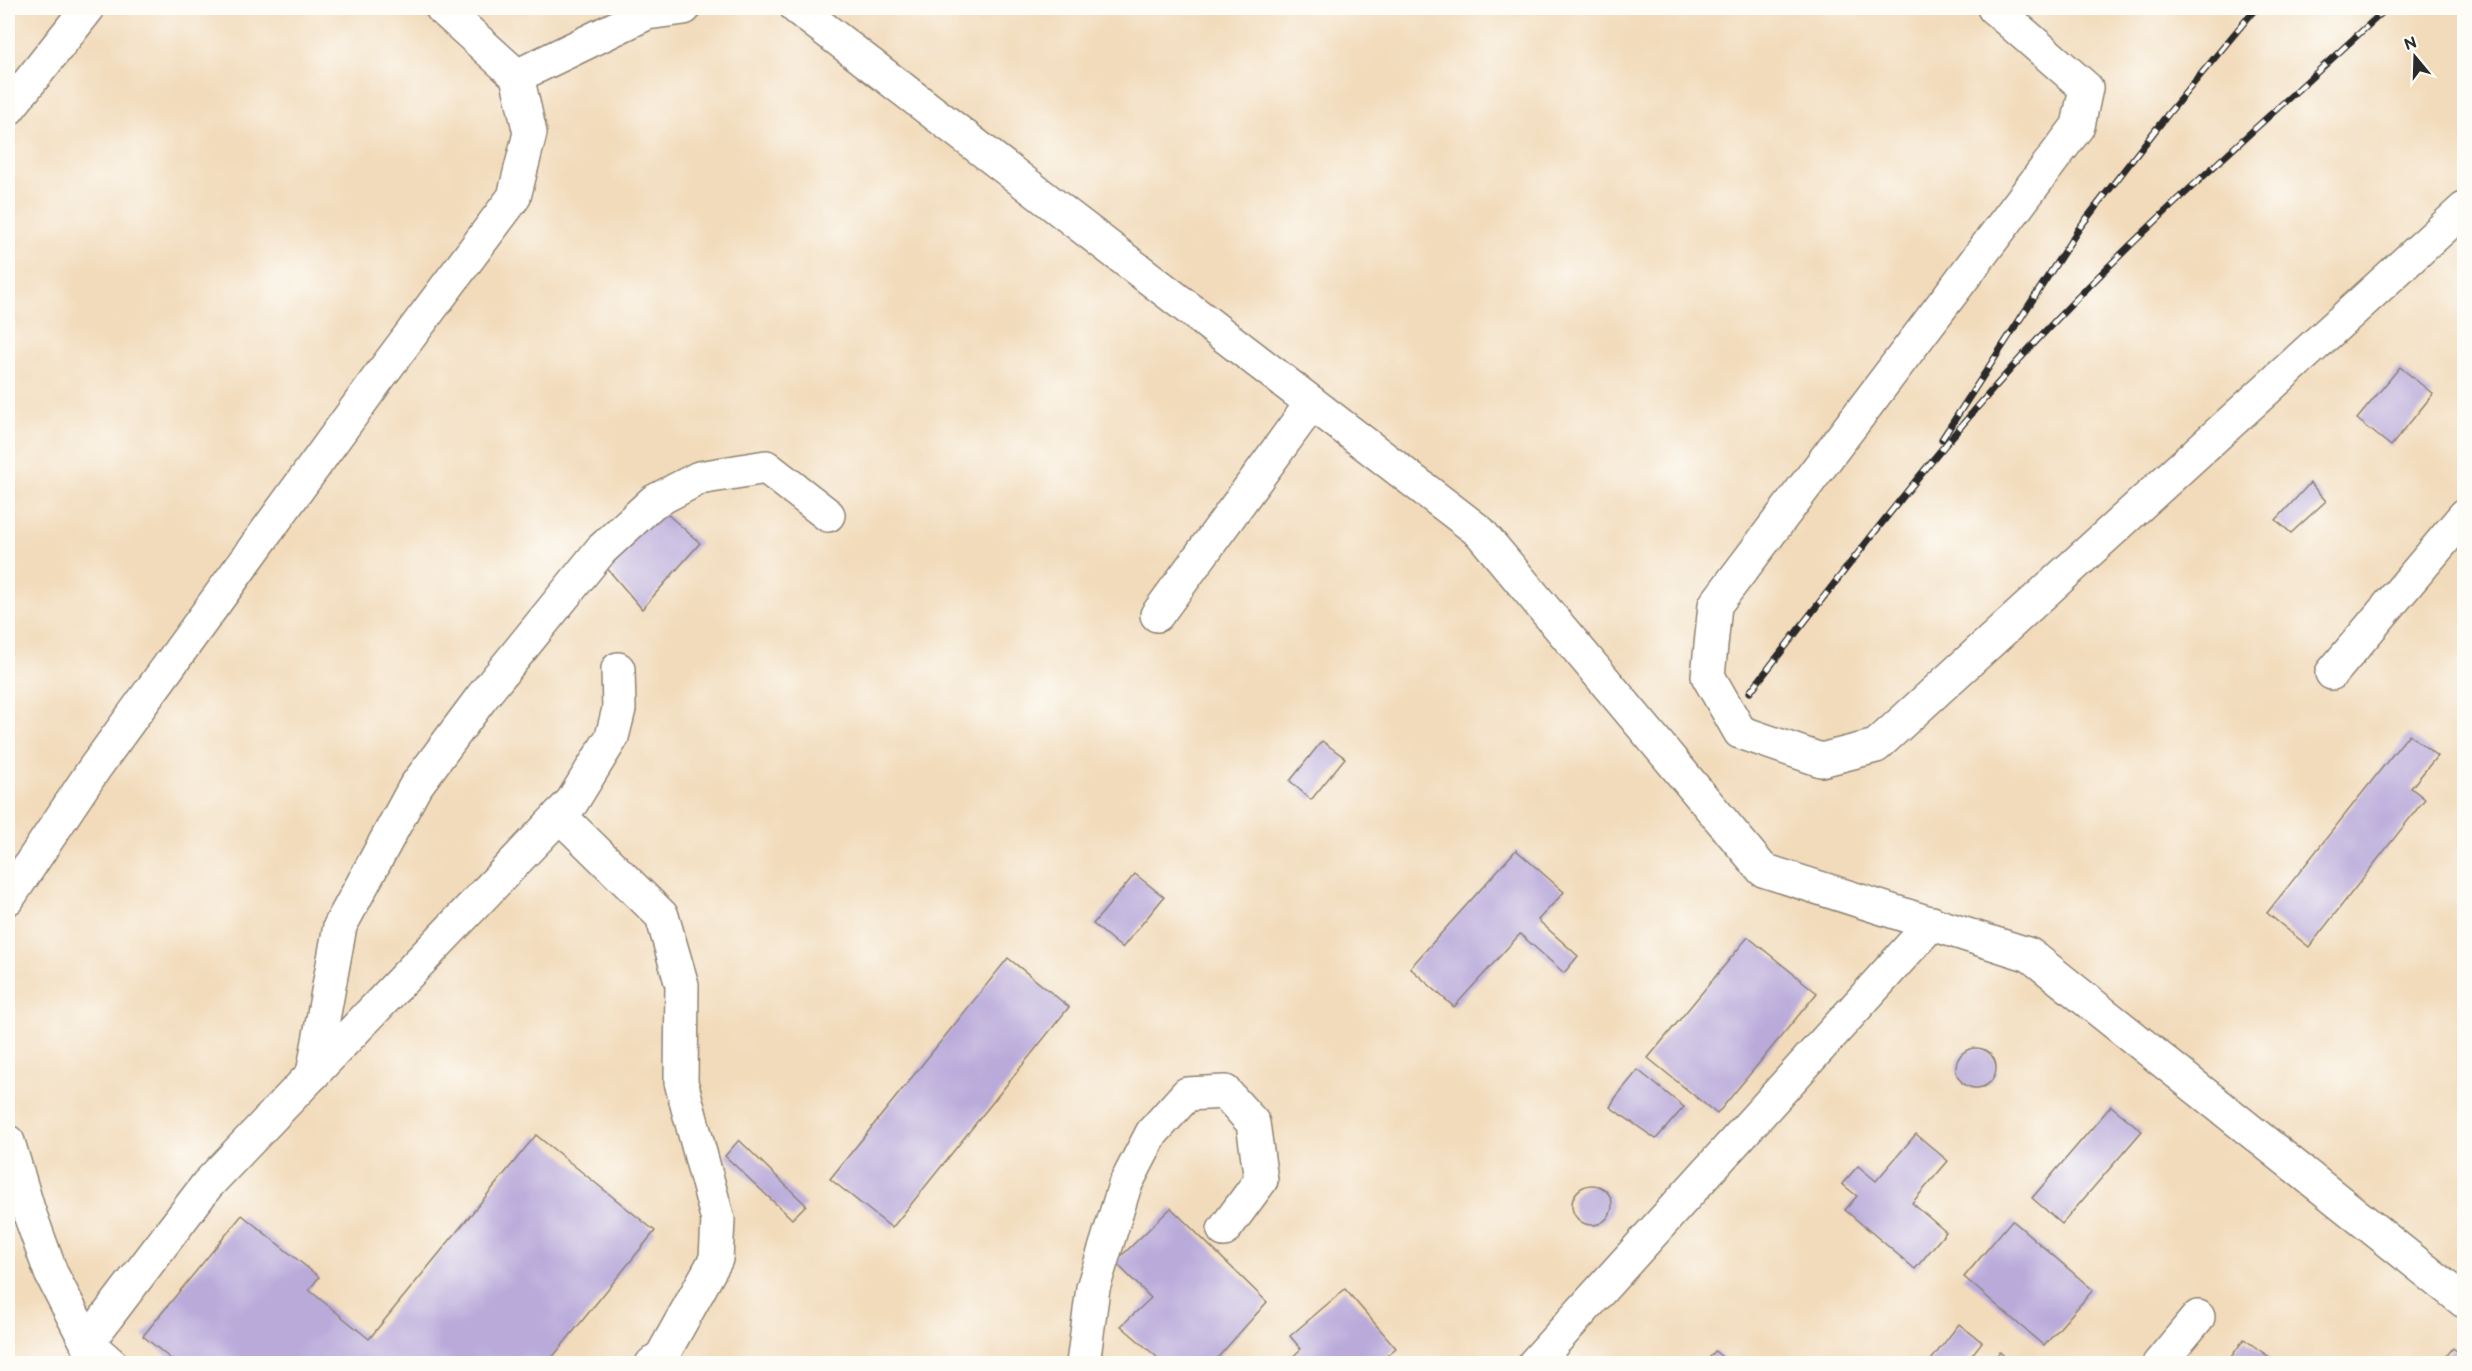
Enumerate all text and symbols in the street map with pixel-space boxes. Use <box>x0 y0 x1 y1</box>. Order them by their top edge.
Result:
north arrow <box>2385 27 2445 87</box>
text: N <box>2402 33 2419 55</box>

